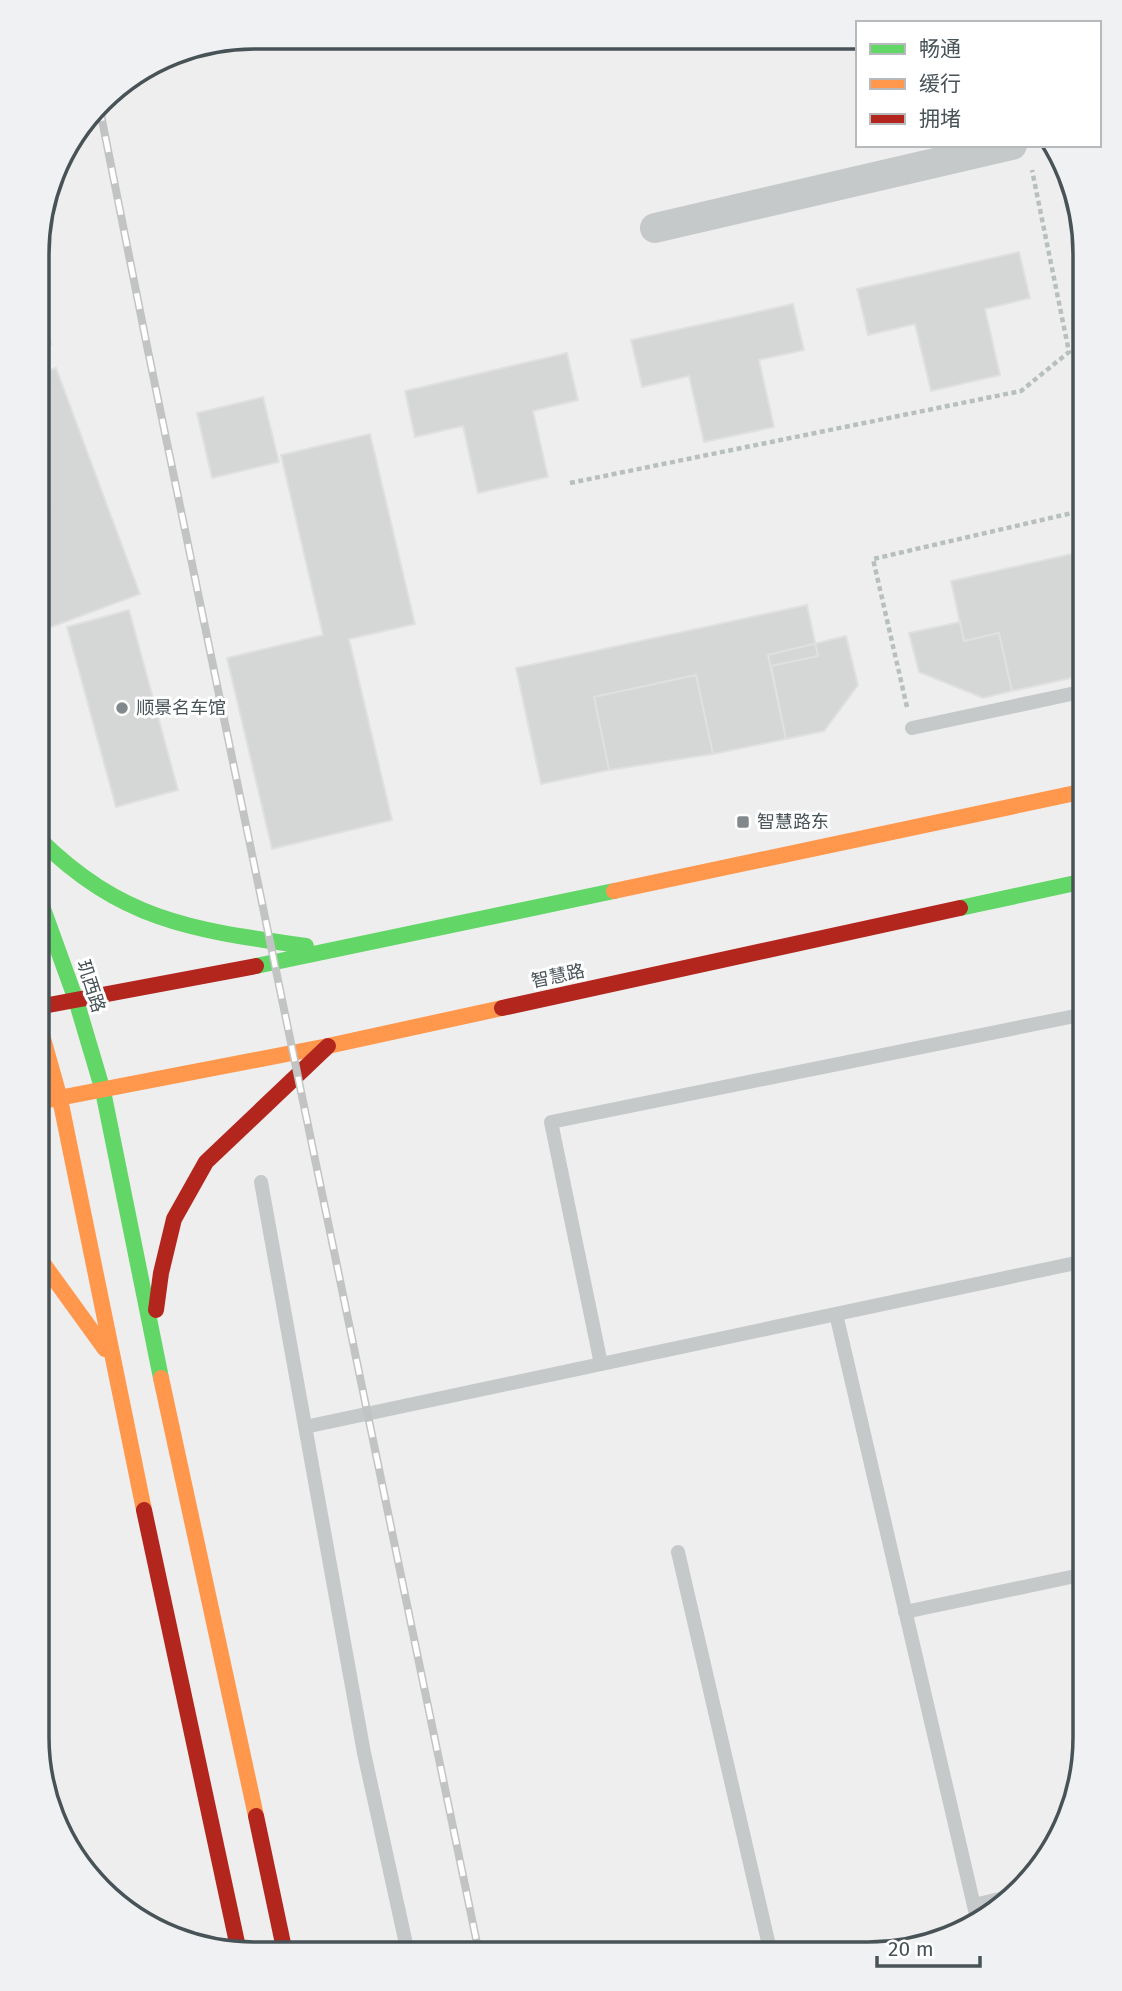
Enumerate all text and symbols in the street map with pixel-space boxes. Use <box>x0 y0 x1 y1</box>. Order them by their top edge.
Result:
legend <box>856 21 1101 147</box>
text: 畅通 <box>919 36 961 62</box>
text: 缓行 <box>919 71 961 97</box>
text: 拥堵 <box>919 106 961 132</box>
place label: 顺景名车馆 <box>136 697 226 719</box>
marker: 顺景名车馆 <box>114 700 130 716</box>
place label: 智慧路东 <box>757 811 829 833</box>
marker: 智慧路东 <box>735 814 751 830</box>
street label: 玑西路 <box>72 957 110 1015</box>
street label: 智慧路 <box>529 960 587 992</box>
scale bar <box>877 1924 980 1968</box>
text: 20 m <box>888 1936 934 1962</box>

